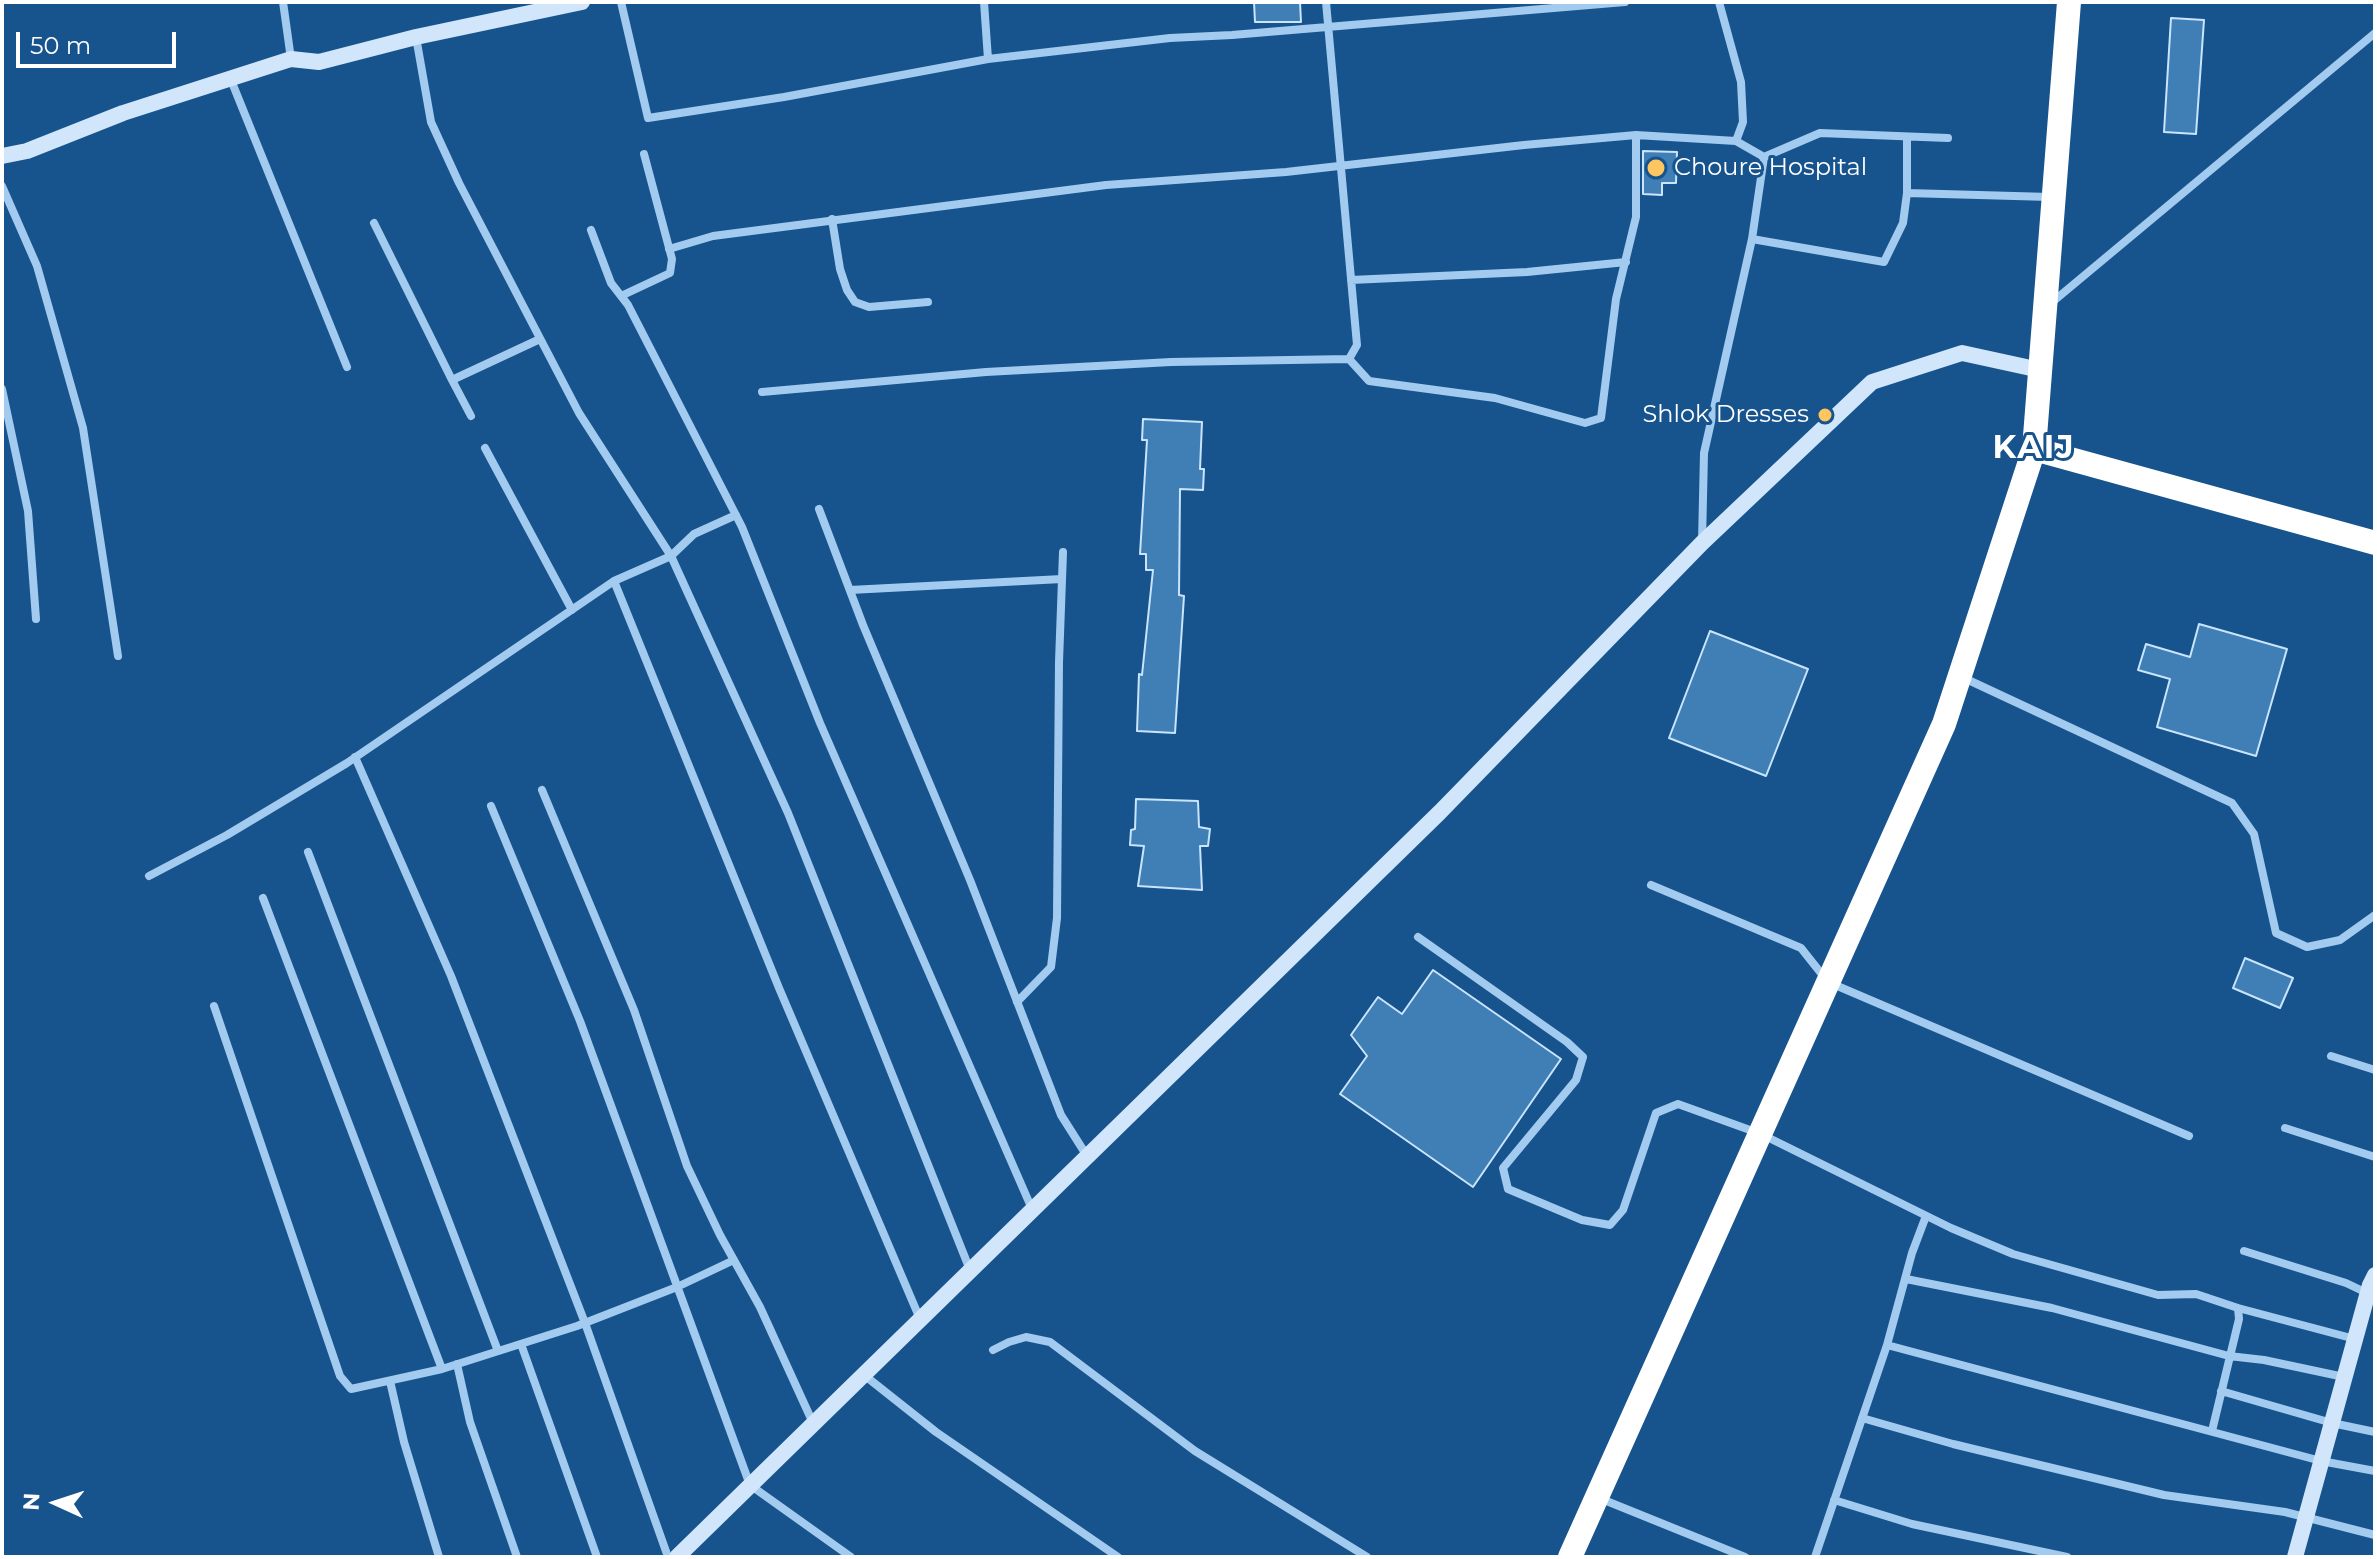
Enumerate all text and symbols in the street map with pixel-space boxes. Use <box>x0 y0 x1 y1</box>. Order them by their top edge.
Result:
scale bar <box>20 16 180 66</box>
text: 50 m <box>30 31 91 60</box>
place label: Choure Hospital <box>1674 154 1867 182</box>
marker: Choure Hospital <box>1645 157 1667 179</box>
place label: Shlok Dresses <box>1643 401 1809 429</box>
marker: Shlok Dresses <box>1816 406 1834 424</box>
district label: KAIJ <box>1993 430 2075 468</box>
north arrow <box>16 1463 96 1543</box>
text: N <box>18 1492 45 1511</box>

